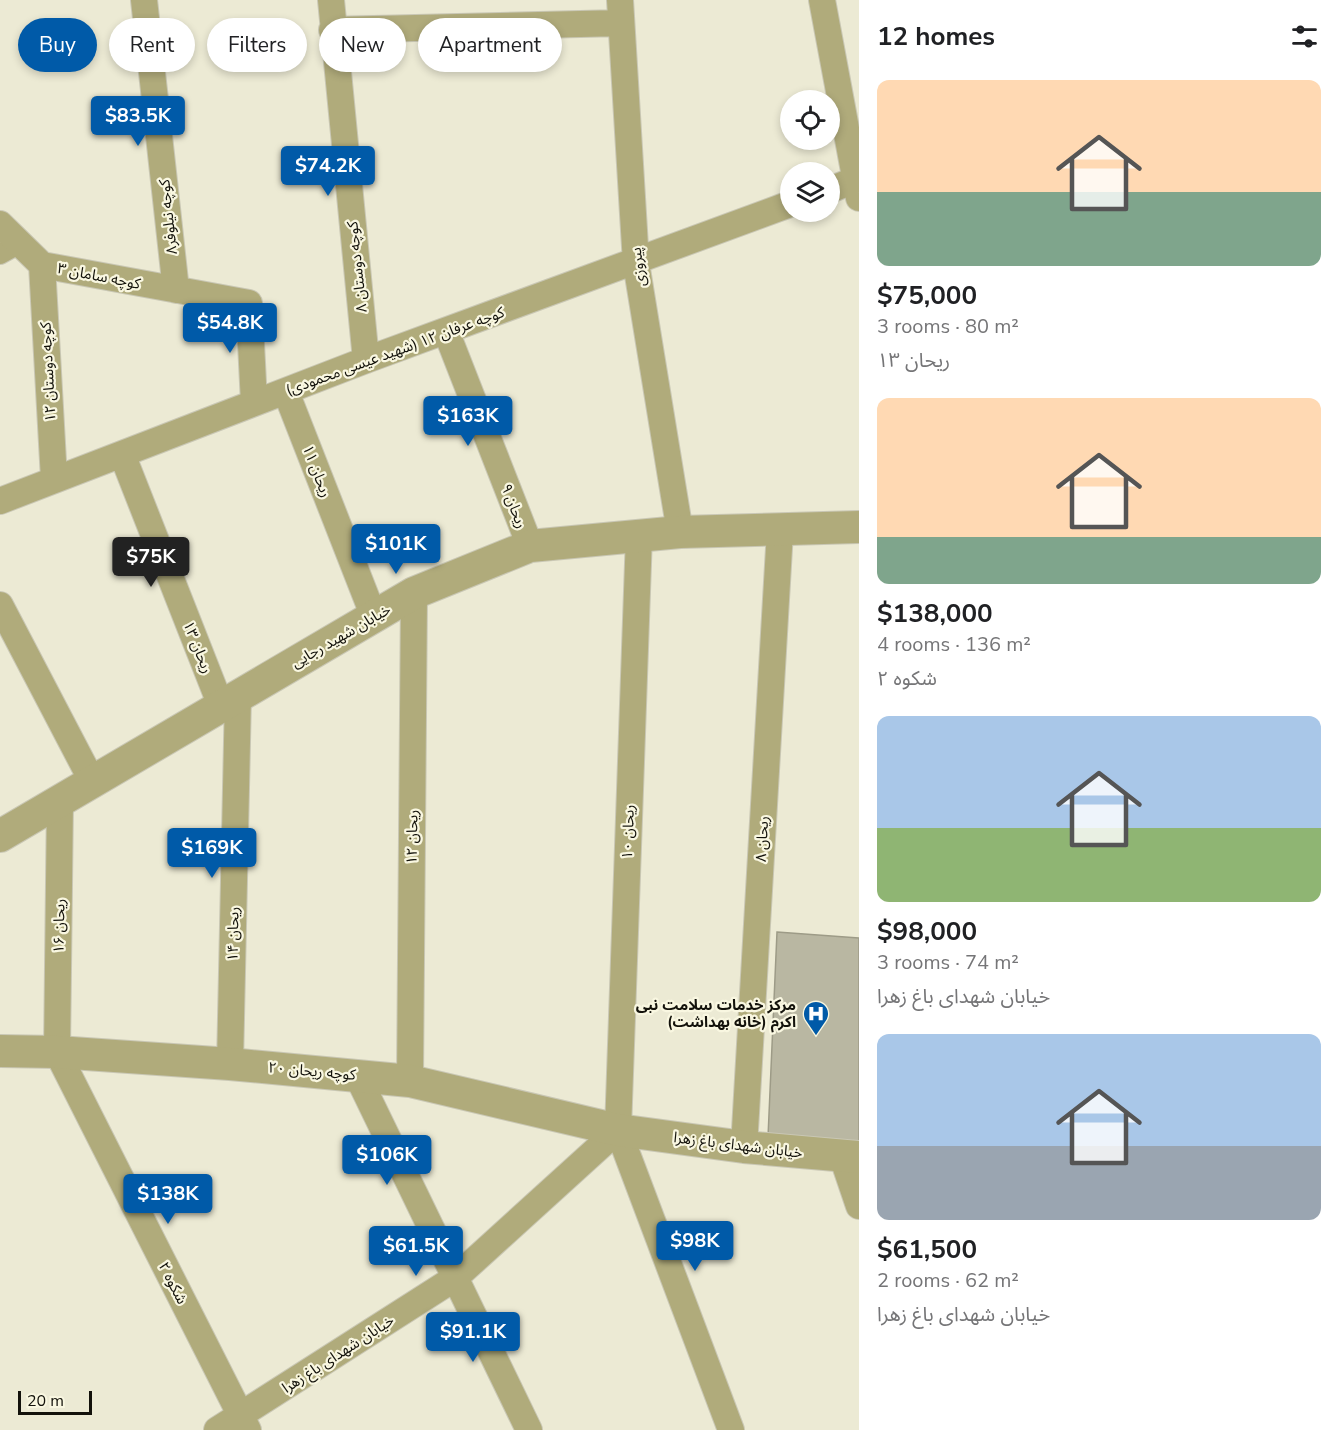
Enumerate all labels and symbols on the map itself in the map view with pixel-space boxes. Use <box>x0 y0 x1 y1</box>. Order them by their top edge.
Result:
pin: $83.5K <box>89 96 187 147</box>
pin: $74.2K <box>279 146 377 197</box>
street label: کوچه نیلوفر۸ <box>154 178 182 256</box>
street label: کوچه دوستان ۸ <box>342 220 372 314</box>
street label: پیروزی <box>626 246 650 288</box>
street label: کوچه سامان ۳ <box>56 258 143 294</box>
street label: کوچه عرفان ۱۲ (شهید عیسی محمودی) <box>283 302 508 400</box>
pin: $54.8K <box>181 303 279 354</box>
street label: کوچه دوستان ۱۲ <box>35 321 61 423</box>
pin: $163K <box>426 396 510 447</box>
street label: ریحان ۱۱ <box>298 442 336 500</box>
street label: ریحان ۹ <box>496 481 532 531</box>
pin: $101K <box>354 524 438 575</box>
pin: $75K <box>115 537 187 588</box>
street label: خیابان شهید رجایی <box>288 599 395 673</box>
street label: ریحان ۱۳ <box>178 618 218 676</box>
street label: ریحان ۱۰ <box>617 804 639 860</box>
street label: ریحان ۱۲ <box>402 809 422 865</box>
street label: ریحان ۸ <box>751 815 773 863</box>
pin: $169K <box>170 828 254 879</box>
street label: ریحان ۱۶ <box>49 898 69 954</box>
street label: ریحان ۱۴ <box>223 906 243 962</box>
place label: مرکز خدمات سلامت نبی اکرم (خانه بهداشت) <box>636 995 796 1033</box>
hospital icon: مرکز خدمات سلامت نبی اکرم (خانه بهداشت) <box>801 999 831 1037</box>
street label: کوچه ریحان ۲۰ <box>267 1057 358 1085</box>
street label: خیابان شهدای باغ‌ زهرا <box>672 1127 804 1165</box>
pin: $106K <box>345 1135 429 1186</box>
pin: $138K <box>126 1174 210 1225</box>
pin: $98K <box>659 1221 731 1272</box>
pin: $61.5K <box>367 1226 465 1277</box>
street label: شکوه ۲ <box>154 1258 192 1308</box>
street label: خیابان شهدای باغ زهرا <box>278 1310 399 1399</box>
pin: $91.1K <box>424 1312 522 1363</box>
scale bar <box>18 1388 92 1416</box>

